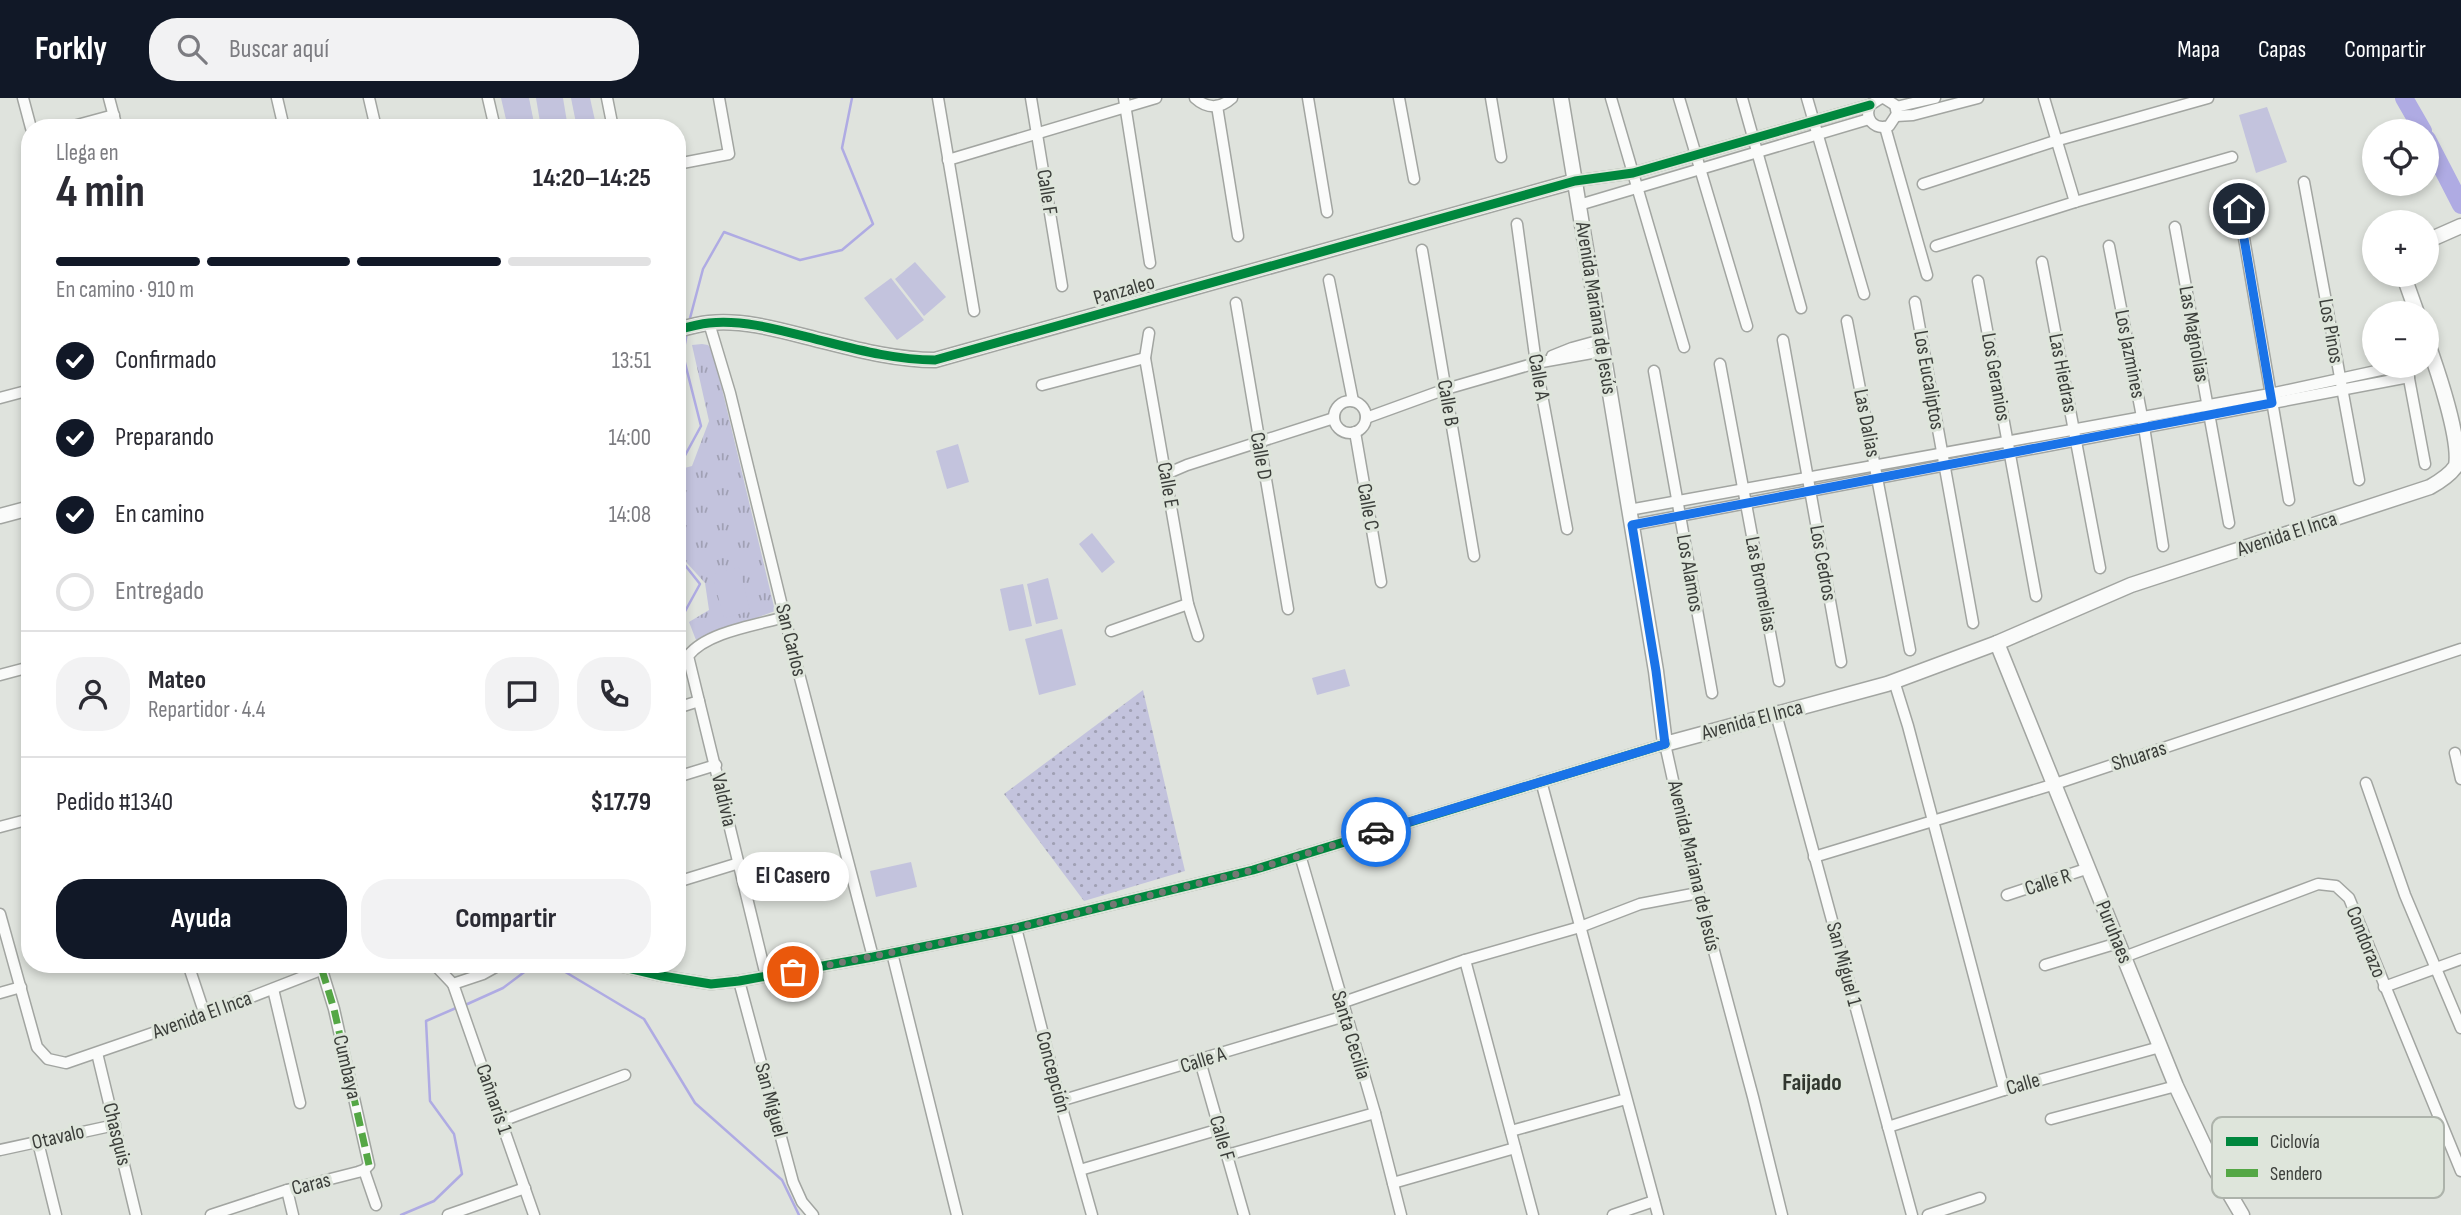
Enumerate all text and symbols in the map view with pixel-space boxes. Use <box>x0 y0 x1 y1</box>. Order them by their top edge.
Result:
search box <box>149 18 639 81</box>
text: Forkly <box>35 29 107 69</box>
icon: search <box>173 30 211 68</box>
text: Buscar aquí <box>229 34 329 65</box>
text: Mapa <box>2177 35 2220 64</box>
text: Capas <box>2258 35 2306 64</box>
text: Compartir <box>2344 35 2426 64</box>
map controls <box>2362 119 2439 378</box>
button: locate <box>2362 119 2439 196</box>
text: Llega en <box>56 139 119 167</box>
text: 14:20–14:25 <box>533 163 651 194</box>
text: 4 min <box>56 165 145 220</box>
street label: Calle F <box>1031 167 1063 217</box>
pin <box>2209 179 2269 239</box>
icon: home <box>2220 190 2258 228</box>
button: + <box>2362 210 2439 287</box>
street label: Avenida Mariana de Jesús <box>1570 219 1622 396</box>
street label: Panzaleo <box>1091 269 1157 311</box>
text: En camino · 910 m <box>56 276 194 304</box>
street label: Las Magnolias <box>2173 284 2215 384</box>
street label: Los Pinos <box>2313 297 2349 365</box>
button: − <box>2362 301 2439 378</box>
street label: Los Jazmines <box>2109 308 2151 400</box>
street label: Los Eucaliptos <box>1908 328 1950 432</box>
street label: Los Geranios <box>1976 331 2016 423</box>
street label: Las Hiedras <box>2043 331 2083 415</box>
icon: check <box>56 342 94 380</box>
text: Confirmado <box>115 345 216 376</box>
text: 13:51 <box>612 347 651 375</box>
street label: Calle A <box>1523 352 1556 403</box>
street label: Calle B <box>1432 378 1464 428</box>
street label: Las Dalias <box>1848 387 1886 459</box>
icon: check <box>56 419 94 457</box>
text: Preparando <box>115 422 214 453</box>
text: 14:00 <box>608 424 651 452</box>
street label: Calle D <box>1245 430 1277 482</box>
street label: Calle E <box>1152 460 1184 510</box>
street label: Calle C <box>1352 481 1384 533</box>
icon: check <box>56 496 94 534</box>
text: En camino <box>115 499 205 530</box>
text: 14:08 <box>609 501 651 529</box>
street label: Avenida El Inca <box>2233 506 2340 562</box>
street label: Los Cedros <box>1804 523 1842 603</box>
street label: Los Alamos <box>1671 532 1709 614</box>
street label: Las Bromelias <box>1740 534 1782 634</box>
text: Entregado <box>115 576 204 607</box>
street label: San Carlos <box>770 601 812 679</box>
button: person <box>56 657 130 731</box>
button: chat <box>485 657 559 731</box>
button: phone <box>577 657 651 731</box>
text: Mateo <box>148 665 206 696</box>
street label: Avenida El Inca <box>1698 695 1805 746</box>
text: Repartidor · 4.4 <box>148 696 265 724</box>
street label: Shuaras <box>2108 735 2170 777</box>
street label: Valdivia <box>706 771 742 829</box>
street label: Avenida Mariana de Jesús <box>1662 777 1726 954</box>
text: Pedido #1340 <box>56 787 173 818</box>
text: $17.79 <box>590 787 651 818</box>
courier <box>1341 797 1411 867</box>
icon: car <box>1357 813 1395 851</box>
callout: El Casero <box>737 853 849 902</box>
text: El Casero <box>756 862 830 890</box>
street label: Calle R <box>2022 863 2075 901</box>
button: Ayuda <box>56 879 347 959</box>
button: Compartir <box>361 879 651 959</box>
street label: Puruhaes <box>2090 897 2138 967</box>
street label: Condorazo <box>2340 903 2392 981</box>
street label: San Miguel 1 <box>1821 919 1867 1009</box>
pin <box>763 942 823 1002</box>
icon: bag <box>774 953 812 991</box>
street label: Avenida El Inca <box>148 986 255 1045</box>
street label: Santa Cecilia <box>1326 988 1376 1082</box>
street label: Concepción <box>1030 1029 1076 1115</box>
street label: Cumbaya <box>328 1033 366 1101</box>
street label: Calle A <box>1177 1041 1230 1079</box>
street label: San Miguel <box>749 1060 793 1140</box>
street label: Cañnaris 1 <box>470 1061 518 1138</box>
street label: Calle <box>2003 1067 2043 1101</box>
district label: Faijado <box>1782 1068 1842 1097</box>
street label: Chasquis <box>97 1100 137 1168</box>
street label: Calle F <box>1204 1113 1240 1163</box>
legend <box>2212 1117 2444 1198</box>
street label: Otavalo <box>29 1119 87 1155</box>
text: Ciclovía <box>2270 1131 2320 1154</box>
text: Sendero <box>2270 1163 2323 1186</box>
street label: Caras <box>289 1167 333 1201</box>

